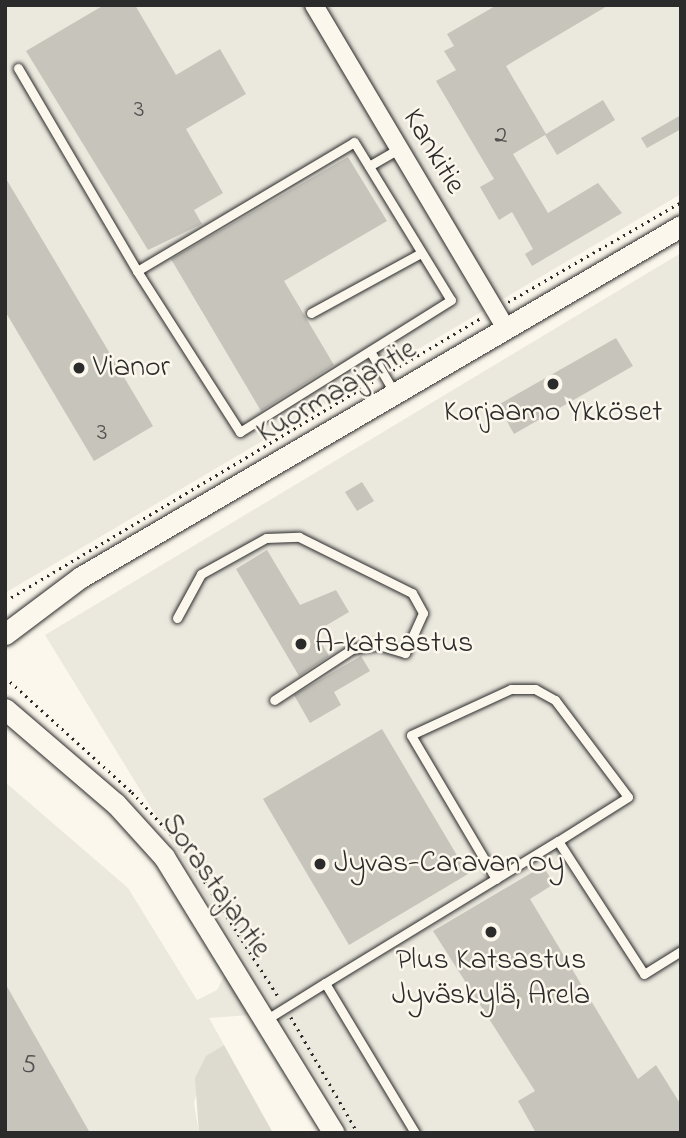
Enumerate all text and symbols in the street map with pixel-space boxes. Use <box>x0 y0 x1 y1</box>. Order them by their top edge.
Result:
house number: 3 <box>134 95 144 127</box>
street label: Kankitie <box>394 103 472 201</box>
house number: 2 <box>495 121 507 153</box>
street label: Kuormaajantie <box>251 332 423 452</box>
place label: Vianor <box>93 350 170 386</box>
marker: Vianor <box>71 360 87 376</box>
marker: Korjaamo Ykköset <box>545 376 561 392</box>
place label: Korjaamo Ykköset <box>444 395 662 431</box>
house number: 3 <box>97 418 107 450</box>
place label: A-katsastus <box>315 626 473 662</box>
marker: A-katsastus <box>293 636 309 652</box>
street label: Sorastajantie <box>152 807 278 965</box>
place label: Jyvas-Caravan Oy <box>334 846 564 882</box>
marker: Jyvas-Caravan Oy <box>312 856 328 872</box>
marker: Plus Katsastus Jyväskylä, Arela <box>483 924 499 940</box>
place label: Plus Katsastus Jyväskylä, Arela <box>392 943 590 1014</box>
house number: 5 <box>22 1051 36 1083</box>

